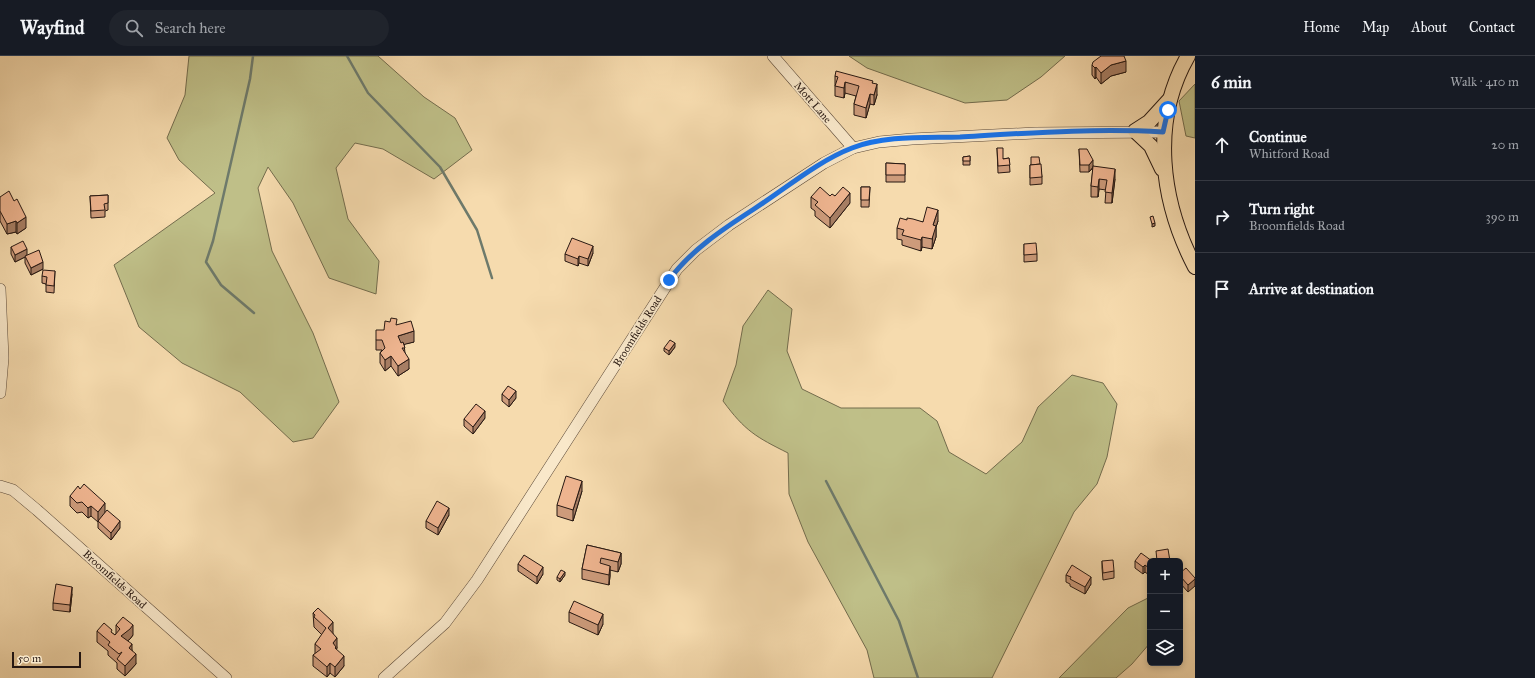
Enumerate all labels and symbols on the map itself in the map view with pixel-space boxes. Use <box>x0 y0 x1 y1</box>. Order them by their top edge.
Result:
street label: Mott Lane <box>791 79 834 126</box>
route start <box>1159 101 1177 119</box>
route end <box>660 271 678 289</box>
street label: Broomfields Road <box>610 293 665 369</box>
street label: Broomfields Road <box>80 547 149 612</box>
scale bar <box>12 650 81 669</box>

